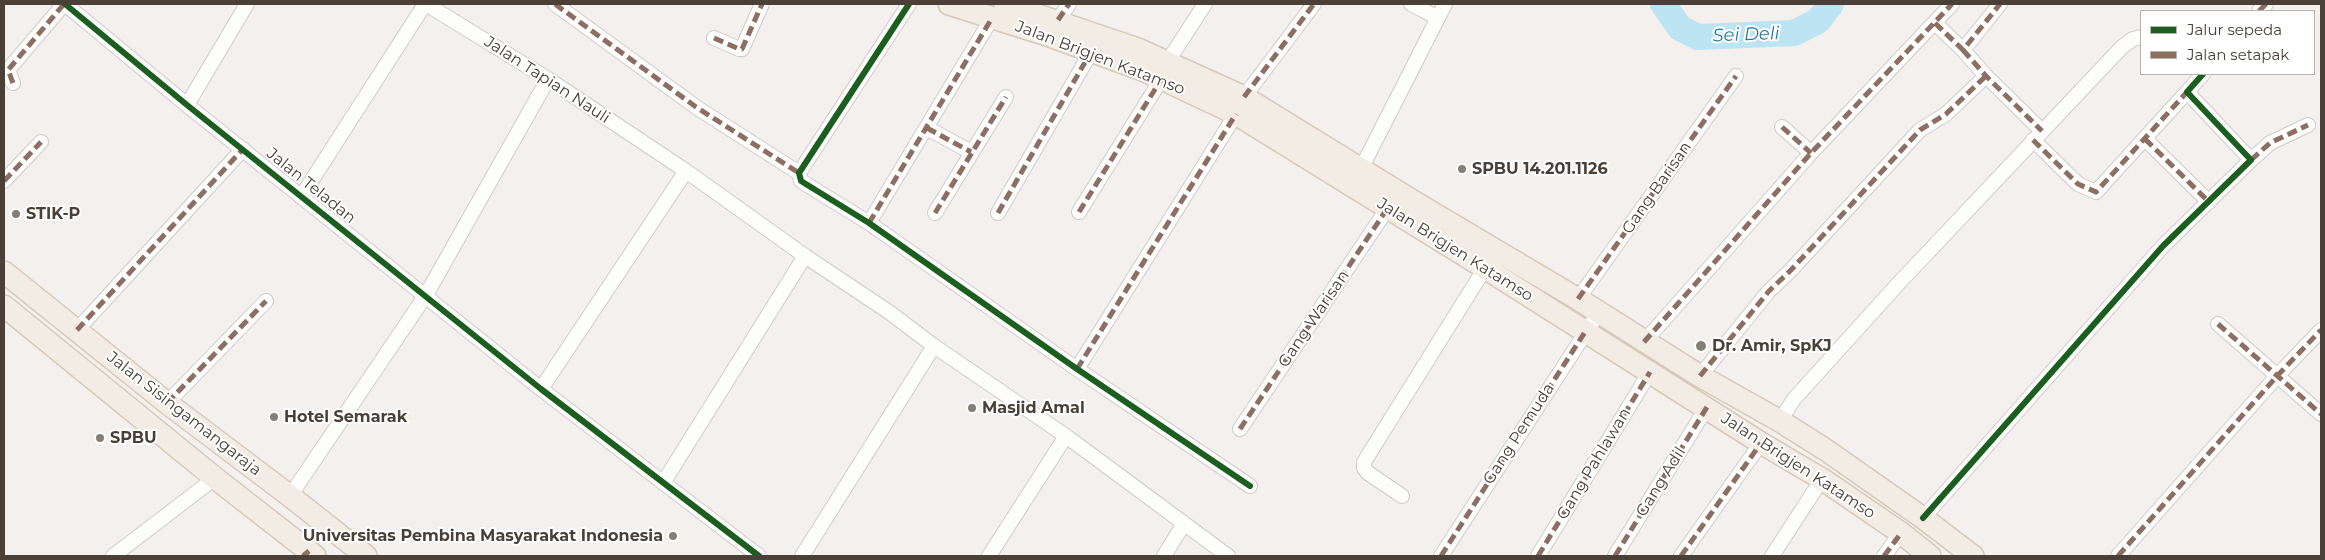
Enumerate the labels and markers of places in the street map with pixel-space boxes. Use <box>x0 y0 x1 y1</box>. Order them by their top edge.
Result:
place label: SPBU 14.201.1126 <box>1472 159 1608 179</box>
marker: SPBU 14.201.1126 <box>1456 163 1468 175</box>
place label: STIK-P <box>26 204 80 224</box>
marker: STIK-P <box>10 208 22 220</box>
place label: Dr. Amir, SpKJ <box>1712 336 1832 356</box>
marker: Dr. Amir, SpKJ <box>1694 339 1708 353</box>
place label: Masjid Amal <box>982 398 1085 418</box>
marker: Masjid Amal <box>966 402 978 414</box>
place label: Hotel Semarak <box>284 407 407 427</box>
marker: Hotel Semarak <box>268 411 280 423</box>
place label: SPBU <box>110 428 157 448</box>
marker: SPBU <box>94 432 106 444</box>
place label: Universitas Pembina Masyarakat Indonesia <box>303 526 663 546</box>
marker: Universitas Pembina Masyarakat Indonesia <box>667 530 679 542</box>

